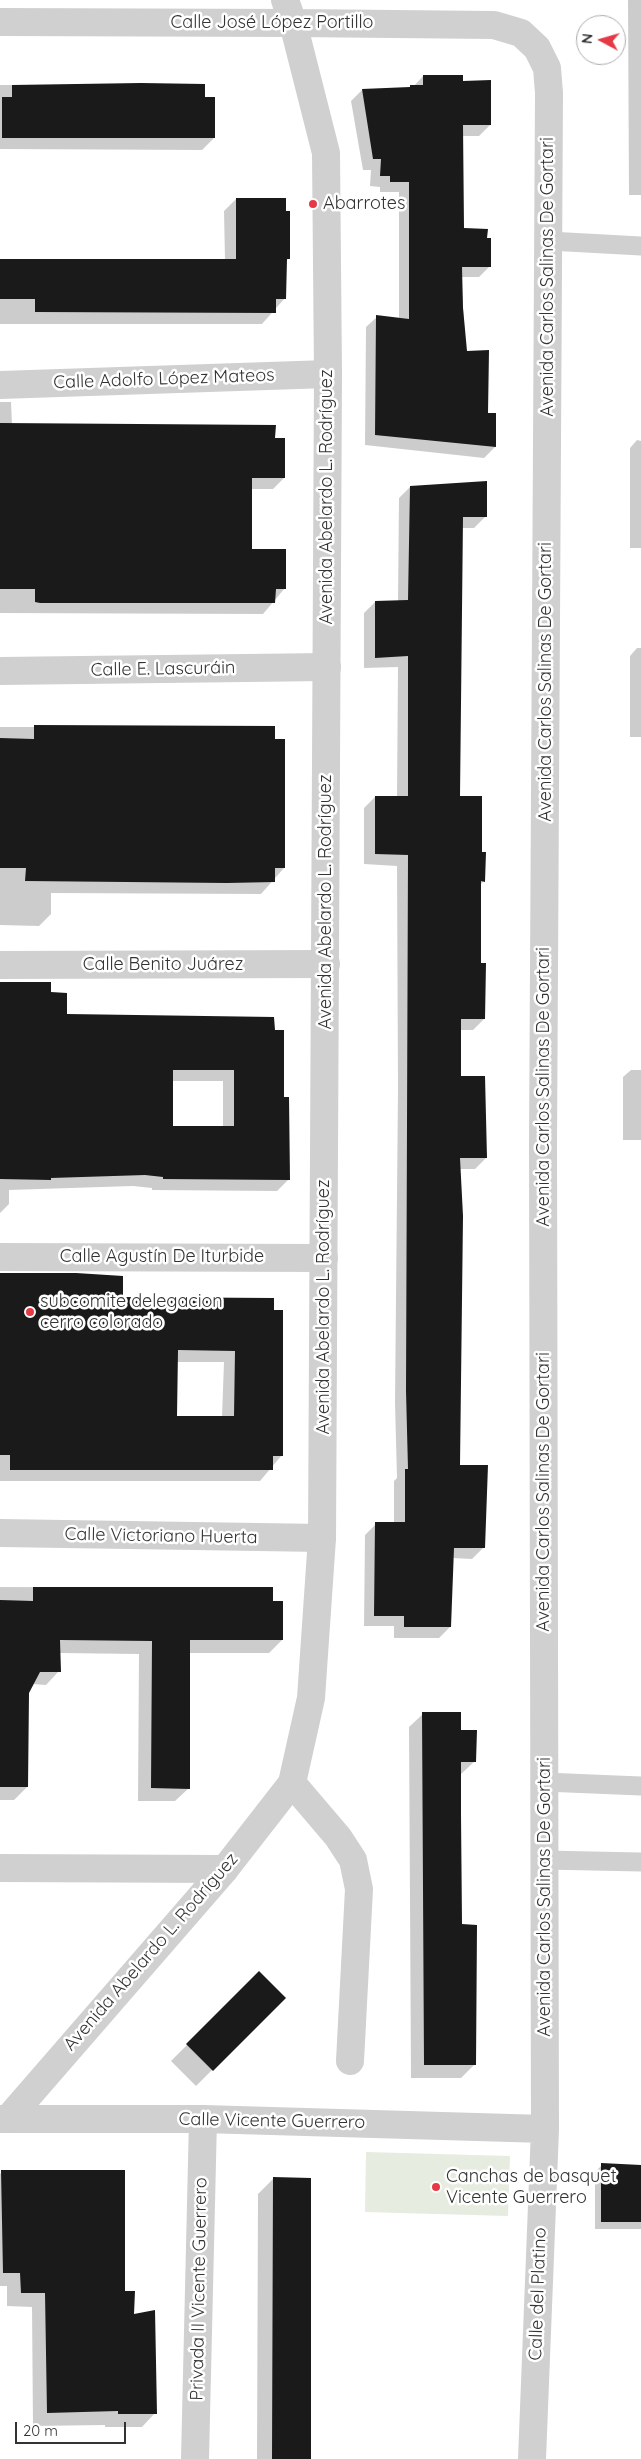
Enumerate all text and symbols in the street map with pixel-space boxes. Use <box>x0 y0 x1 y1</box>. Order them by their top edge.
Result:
street label: Calle José López Portillo <box>171 12 373 34</box>
north arrow <box>576 15 626 65</box>
text: N <box>578 32 597 45</box>
street label: Avenida Carlos Salinas De Gortari <box>537 137 559 417</box>
place label: Abarrotes <box>323 193 405 215</box>
marker: Abarrotes <box>307 198 319 210</box>
street label: Calle Adolfo López Mateos <box>53 364 275 394</box>
street label: Avenida Abelardo L. Rodríguez <box>316 369 338 625</box>
street label: Avenida Carlos Salinas De Gortari <box>535 542 557 822</box>
street label: Calle E. Lascuráin <box>91 657 235 681</box>
street label: Avenida Abelardo L. Rodríguez <box>315 774 337 1030</box>
street label: Avenida Carlos Salinas De Gortari <box>533 947 555 1227</box>
street label: Calle Benito Juárez <box>83 954 243 976</box>
street label: Avenida Abelardo L. Rodríguez <box>313 1179 335 1435</box>
street label: Calle Agustín De Iturbide <box>60 1246 264 1268</box>
place label: subcomite delegacion cerro colorado <box>40 1291 223 1334</box>
marker: subcomite delegacion cerro colorado <box>24 1306 36 1318</box>
street label: Avenida Carlos Salinas De Gortari <box>533 1352 555 1632</box>
street label: Calle Victoriano Huerta <box>64 1524 258 1548</box>
street label: Avenida Carlos Salinas De Gortari <box>534 1757 556 2037</box>
street label: Avenida Abelardo L. Rodríguez <box>59 1849 243 2055</box>
street label: Calle Vicente Guerrero <box>179 2109 365 2133</box>
place label: Canchas de basquet Vicente Guerrero <box>446 2166 617 2208</box>
street label: Privada II Vicente Guerrero <box>186 2177 212 2401</box>
marker: Canchas de basquet Vicente Guerrero <box>430 2181 442 2193</box>
street label: Calle del Platino <box>525 2227 551 2361</box>
scale bar <box>18 2412 129 2444</box>
text: 20 m <box>23 2421 58 2440</box>

